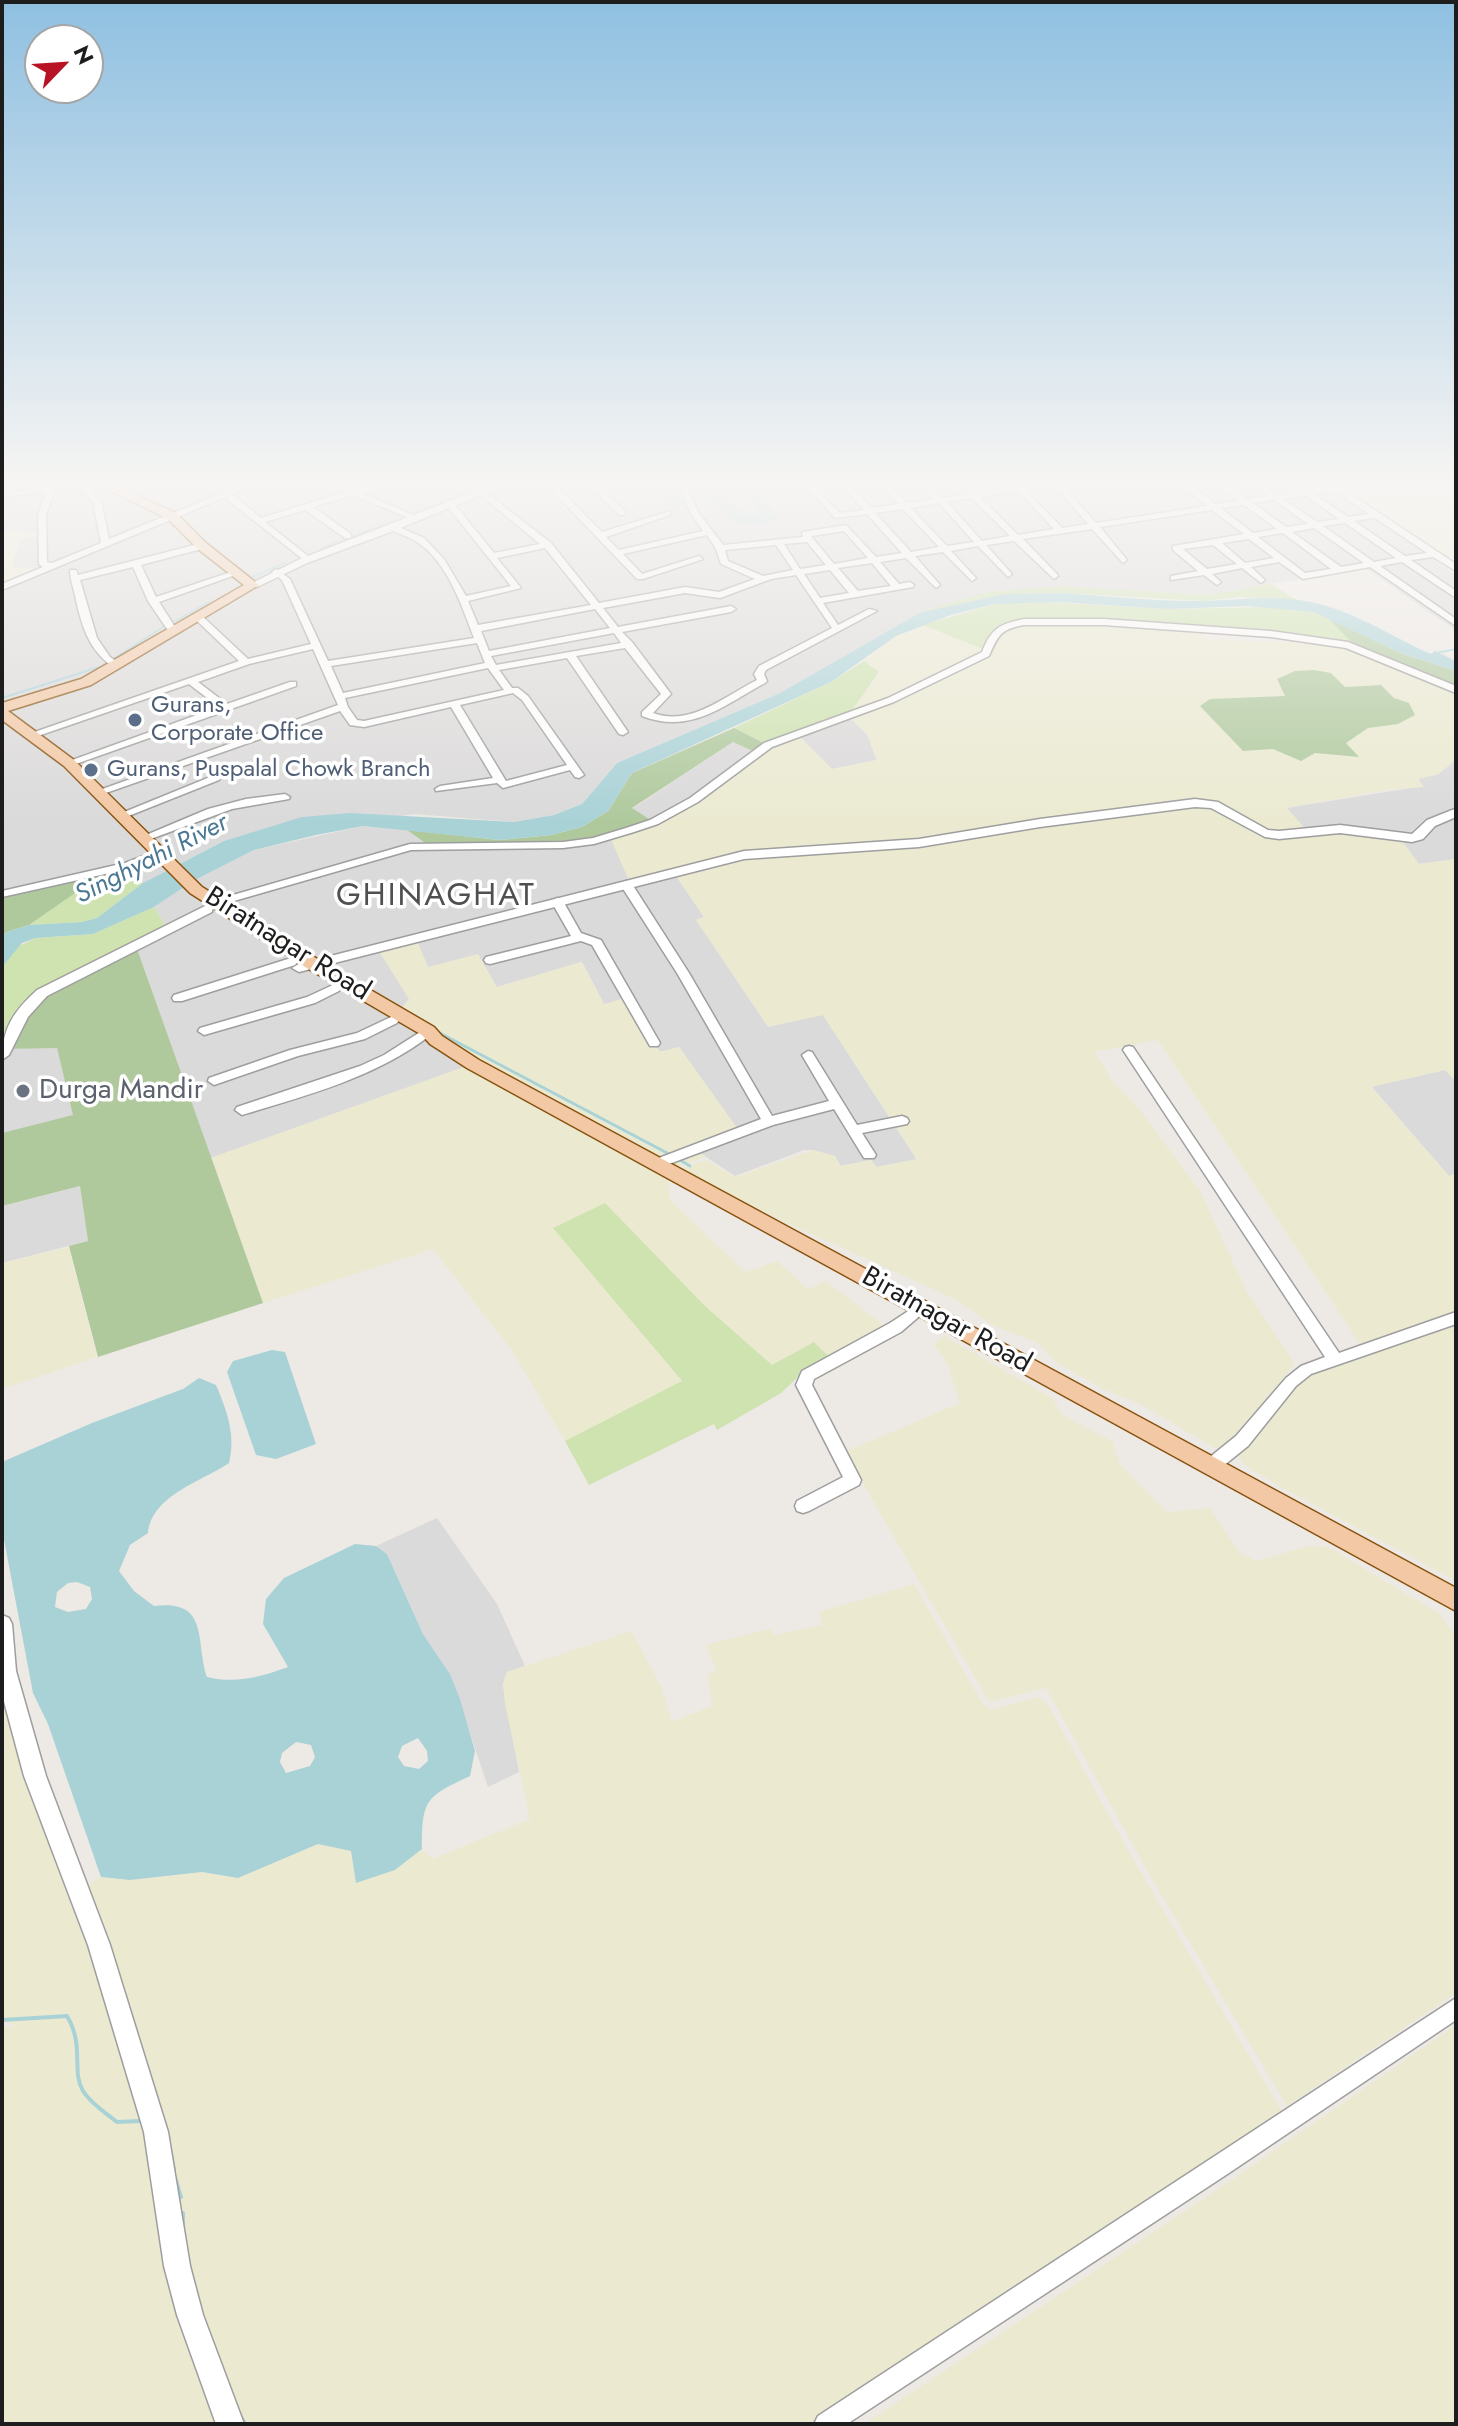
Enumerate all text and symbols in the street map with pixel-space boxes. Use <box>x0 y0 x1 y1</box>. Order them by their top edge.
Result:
north arrow <box>24 24 104 104</box>
text: N <box>66 40 102 69</box>
place label: Gurans, Corporate Office <box>151 692 323 748</box>
marker: Gurans, Corporate Office <box>126 711 144 729</box>
place label: Gurans, Puspalal Chowk Branch <box>107 756 430 784</box>
marker: Gurans, Puspalal Chowk Branch <box>82 761 100 779</box>
water label: Singhyahi River <box>70 808 234 912</box>
district label: GHINAGHAT <box>336 878 536 916</box>
street label: Biratnagar Road <box>198 881 376 1009</box>
place label: Durga Mandir <box>39 1074 203 1108</box>
marker: Durga Mandir <box>14 1082 32 1100</box>
street label: Biratnagar Road <box>855 1261 1037 1381</box>

